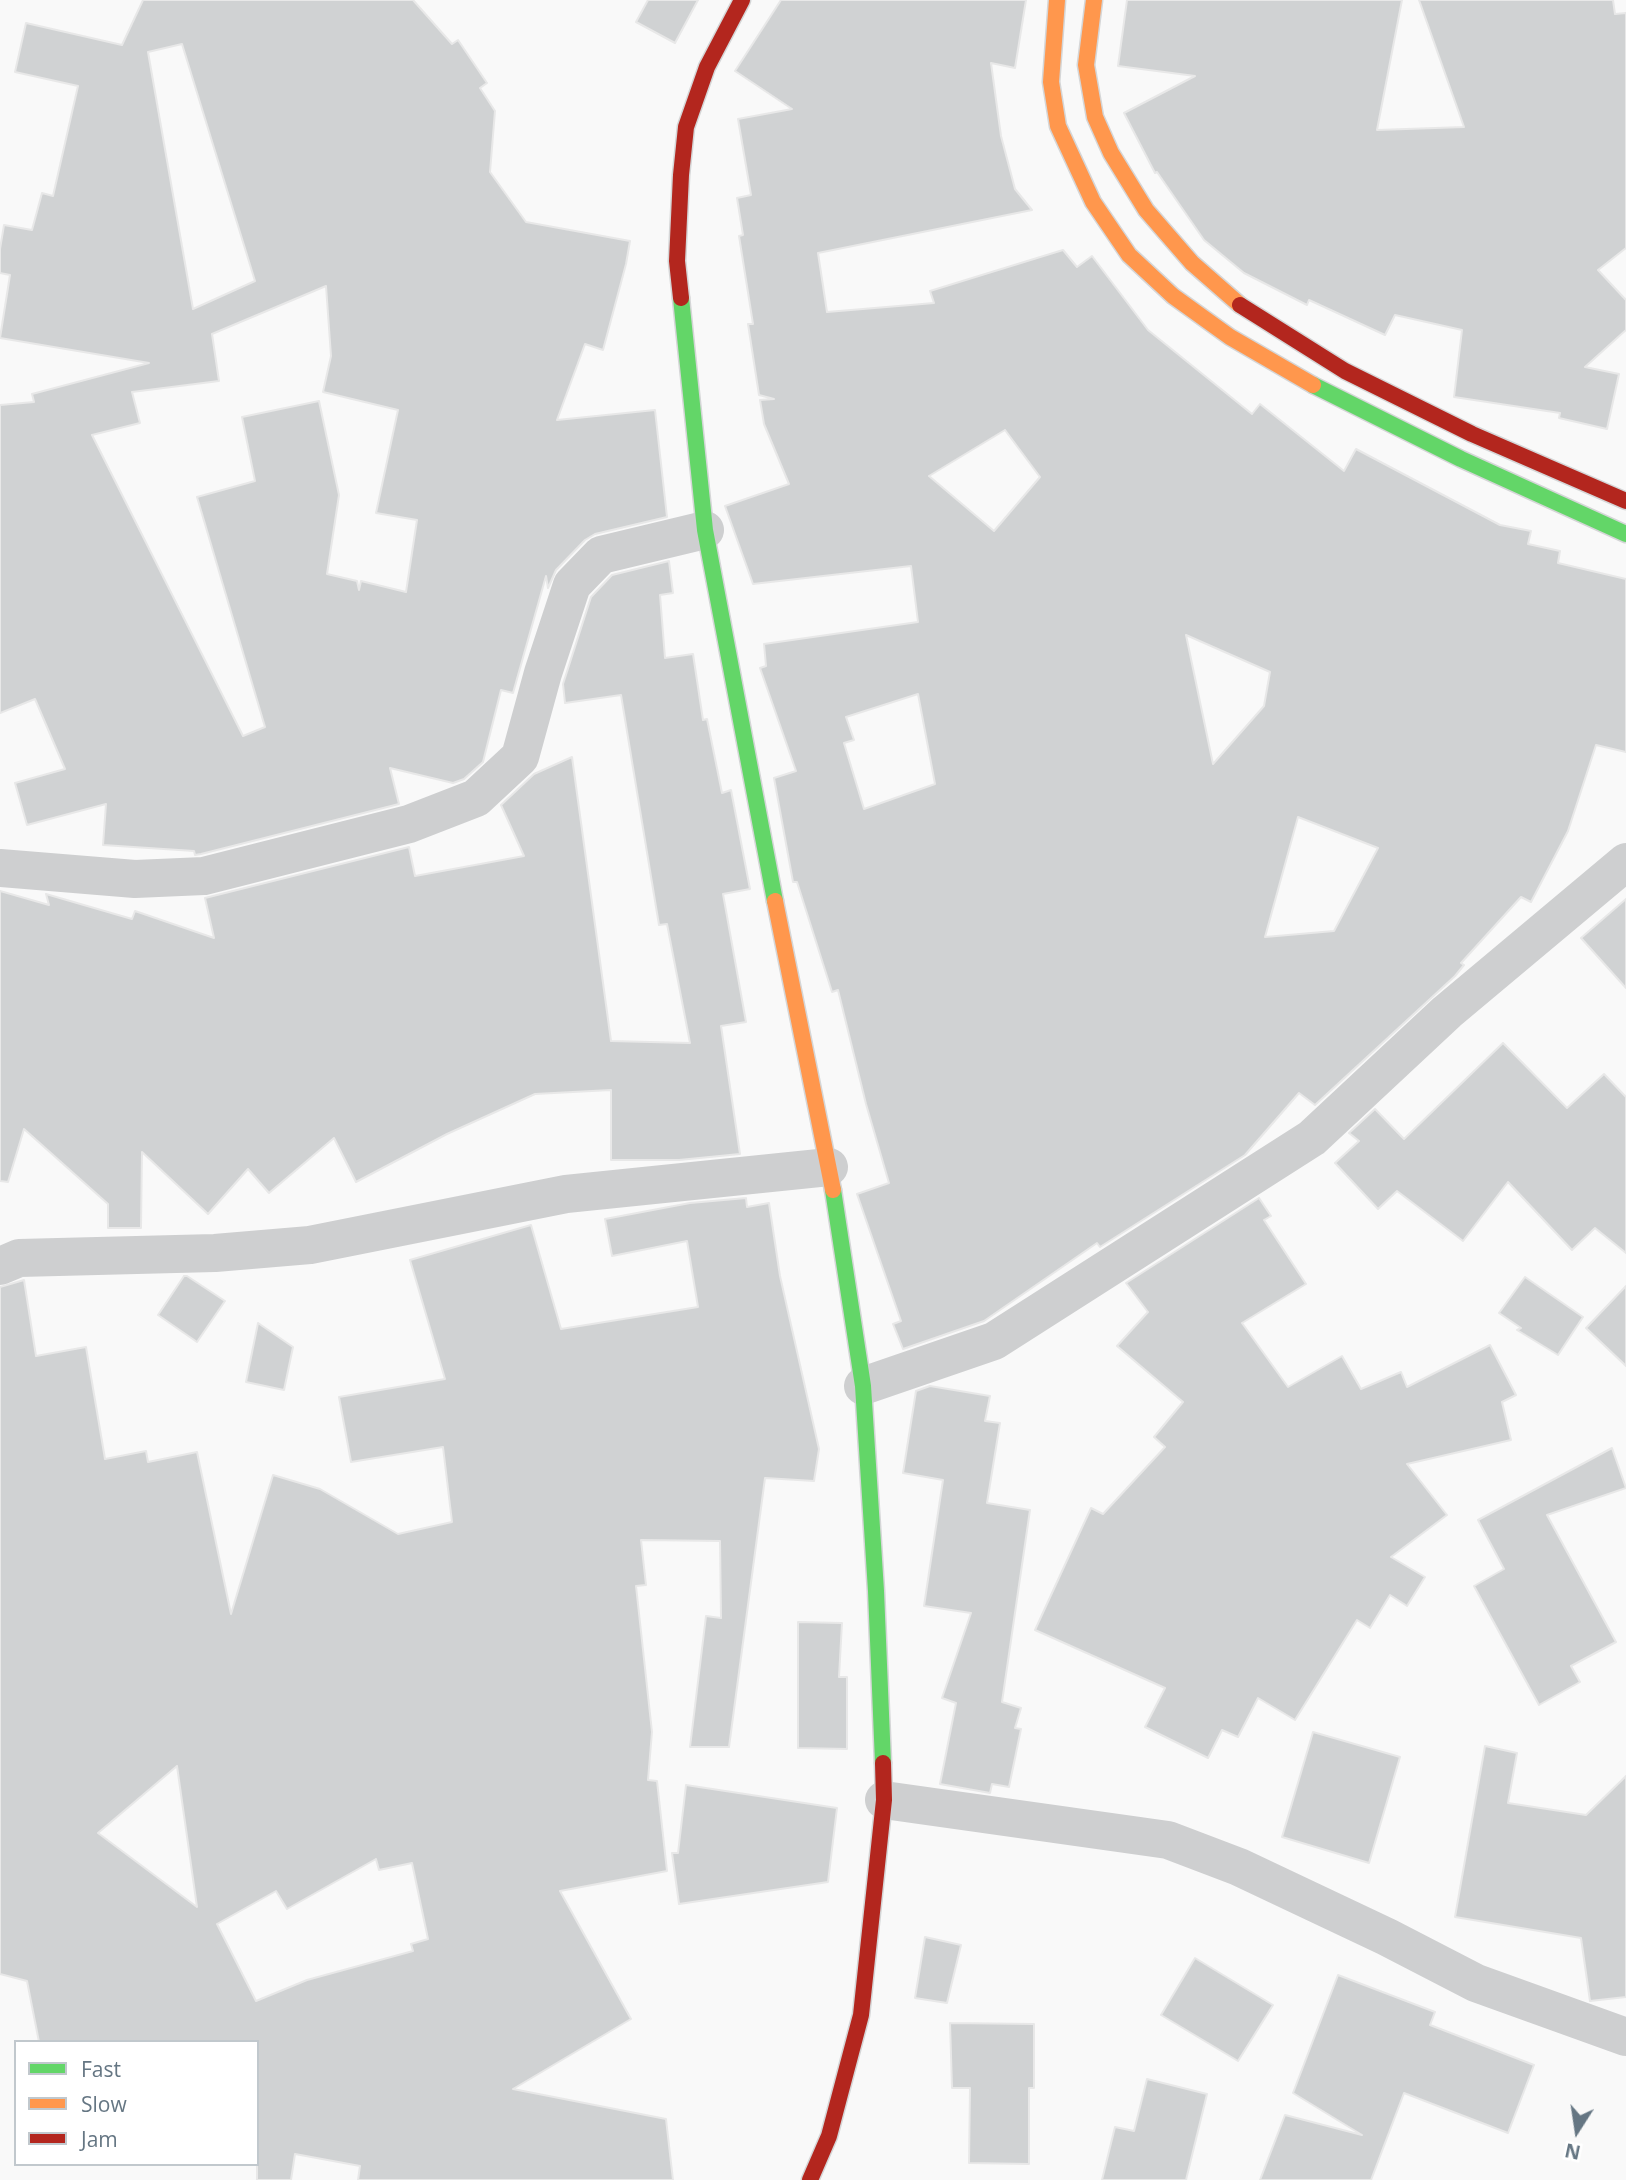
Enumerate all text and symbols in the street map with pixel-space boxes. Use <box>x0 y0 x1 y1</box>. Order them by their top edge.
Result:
legend <box>14 2040 259 2166</box>
text: Fast <box>81 2055 121 2083</box>
text: Slow <box>81 2090 127 2118</box>
north arrow <box>1542 2096 1612 2166</box>
text: Jam <box>81 2125 118 2153</box>
text: N <box>1562 2137 1583 2166</box>

